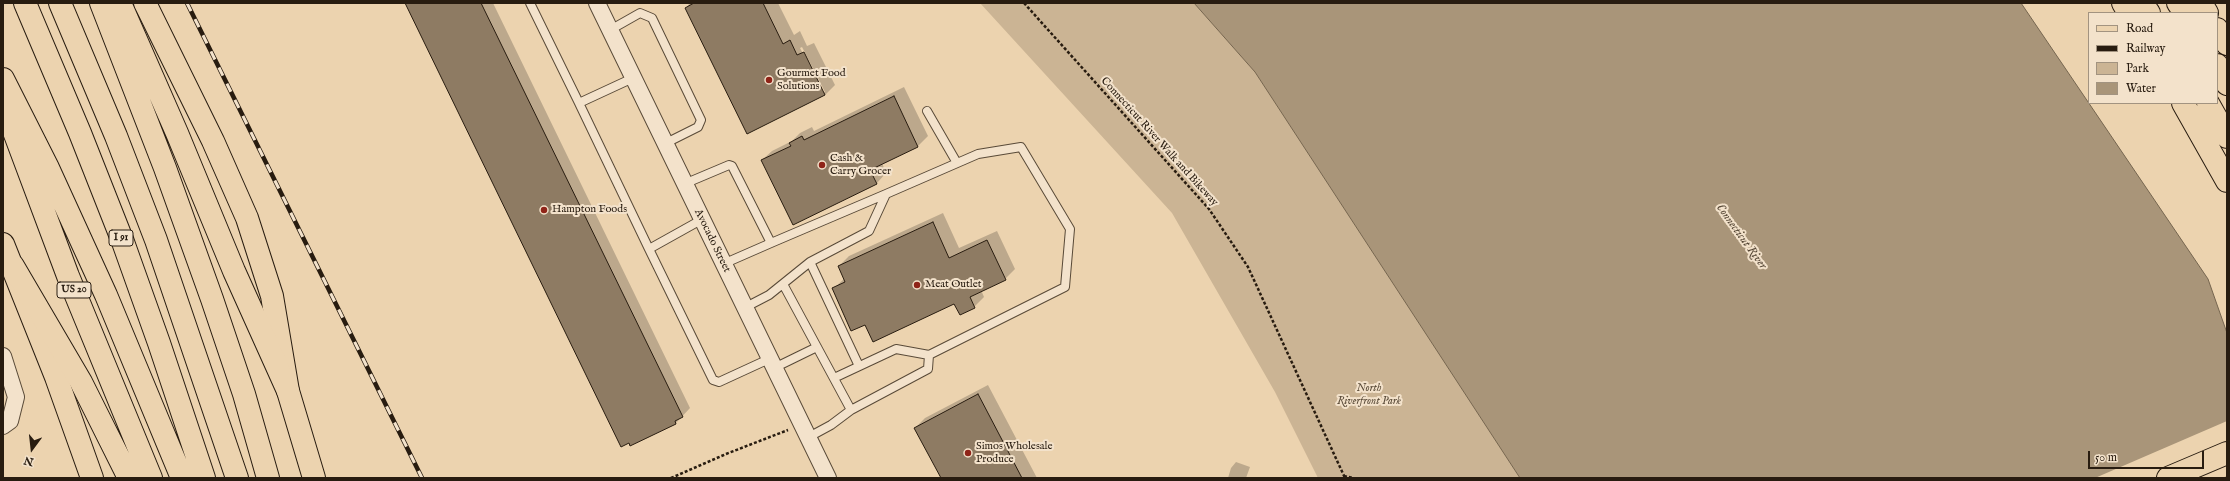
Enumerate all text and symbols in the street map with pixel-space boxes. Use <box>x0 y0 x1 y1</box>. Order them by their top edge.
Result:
legend <box>2088 12 2218 104</box>
text: Road <box>2126 21 2153 36</box>
text: Railway <box>2126 41 2165 56</box>
text: Park <box>2126 61 2149 76</box>
place label: Gourmet Food Solutions <box>777 67 846 93</box>
marker: Gourmet Food Solutions <box>764 75 774 85</box>
street label: Connecticut River Walk and Bikeway <box>1098 75 1220 209</box>
text: Water <box>2126 81 2156 96</box>
place label: Cash & Carry Grocer <box>830 152 891 178</box>
marker: Cash & Carry Grocer <box>817 160 827 170</box>
water label: Connecticut River <box>1713 202 1769 272</box>
place label: Hampton Foods <box>552 203 627 217</box>
marker: Hampton Foods <box>539 205 549 215</box>
street label: Avocado Street <box>691 207 733 275</box>
road number: I 91 <box>109 230 133 246</box>
place label: Meat Outlet <box>925 278 982 292</box>
marker: Meat Outlet <box>912 280 922 290</box>
road number: US 20 <box>57 282 91 298</box>
park label: North Riverfront Park <box>1337 382 1401 408</box>
north arrow <box>12 429 52 469</box>
place label: Simos Wholesale Produce <box>976 440 1053 466</box>
scale bar <box>2090 443 2206 469</box>
marker: Simos Wholesale Produce <box>963 448 973 458</box>
text: 50 m <box>2095 450 2117 465</box>
text: N <box>22 453 35 469</box>

